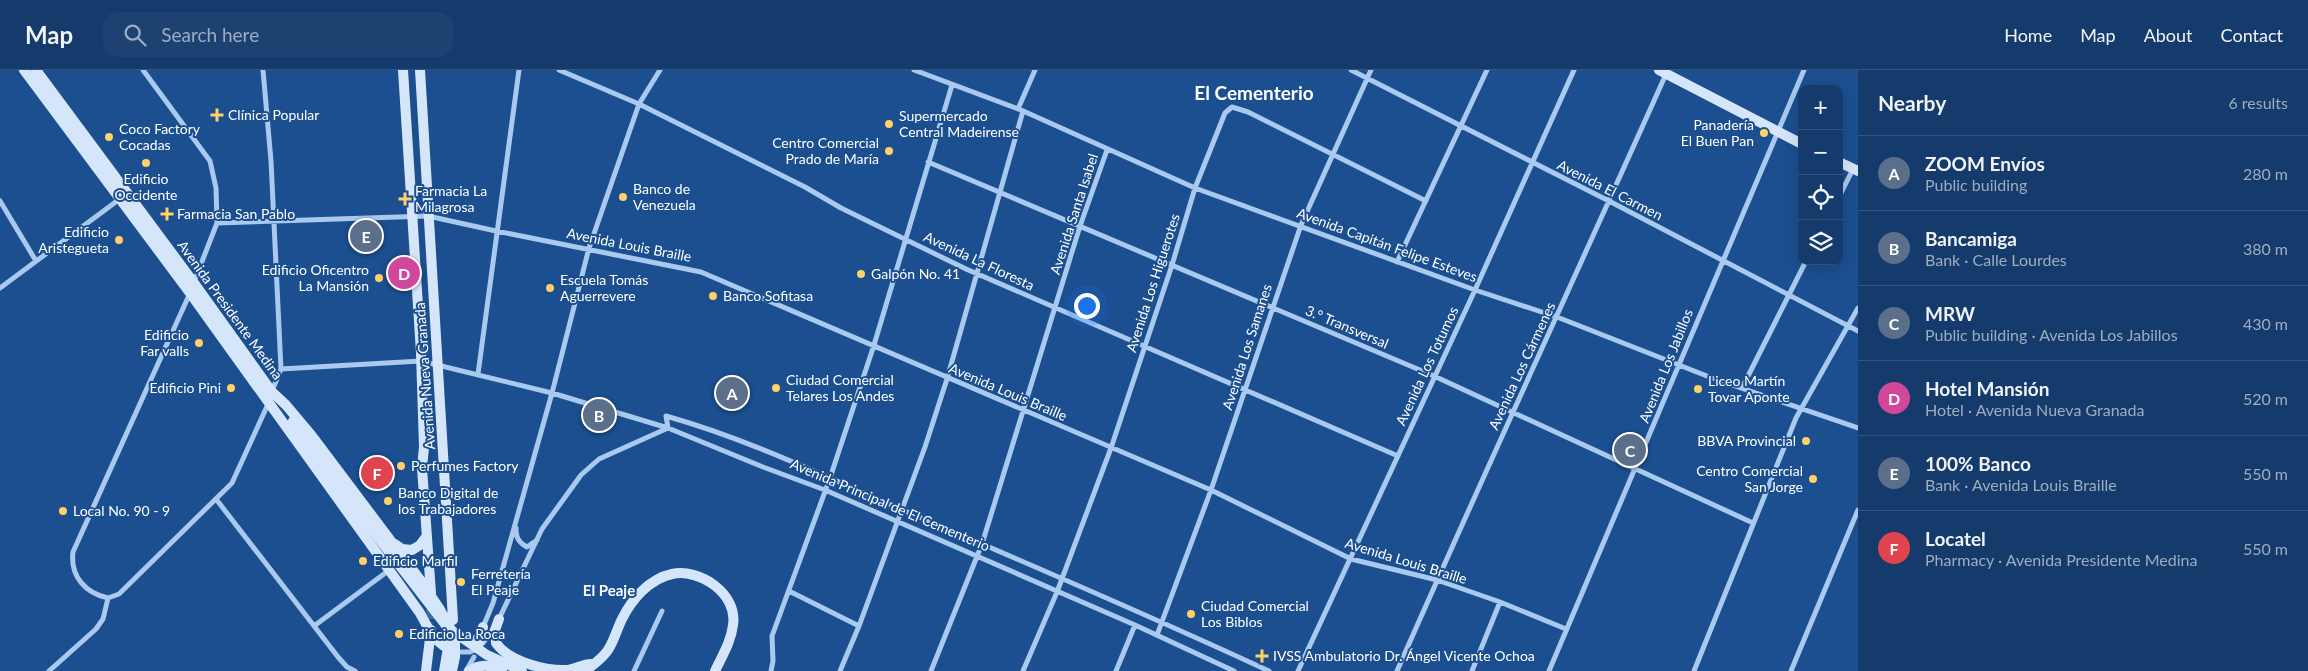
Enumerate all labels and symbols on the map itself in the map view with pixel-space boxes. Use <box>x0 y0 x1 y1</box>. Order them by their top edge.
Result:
district label: El Cementerio <box>1194 81 1314 104</box>
place label: Clínica Popular <box>228 106 319 123</box>
place label: Supermercado Central Madeirense <box>899 107 1019 140</box>
marker: Clínica Popular <box>210 108 224 122</box>
place label: Panadería El Buen Pan <box>1681 116 1754 149</box>
marker: Supermercado Central Madeirense <box>883 118 895 130</box>
place label: Coco Factory Cocadas <box>119 120 201 153</box>
marker: Panadería El Buen Pan <box>1758 127 1770 139</box>
marker: Coco Factory Cocadas <box>103 131 115 143</box>
place label: Centro Comercial Prado de María <box>772 134 879 167</box>
marker: Centro Comercial Prado de María <box>883 145 895 157</box>
street label: Avenida Santa Isabel <box>1046 151 1101 276</box>
street label: Avenida El Carmen <box>1555 156 1666 223</box>
marker: Edificio Occidente <box>140 157 152 169</box>
place label: Edificio Occidente <box>114 170 178 203</box>
place label: Banco de Venezuela <box>633 180 696 213</box>
place label: Farmacia La Milagrosa <box>415 182 487 215</box>
marker: Banco de Venezuela <box>617 191 629 203</box>
marker: Farmacia La Milagrosa <box>399 193 411 205</box>
street label: Avenida Capitán Felipe Esteves <box>1295 204 1480 285</box>
place label: Farmacia San Pablo <box>177 205 295 222</box>
marker: Farmacia San Pablo <box>161 208 173 220</box>
street label: Avenida Los Higuerotes <box>1122 211 1183 354</box>
pin: E <box>350 217 382 255</box>
place label: Edificio Aristegueta <box>38 223 109 256</box>
street label: Avenida Louis Braille <box>565 224 693 265</box>
street label: Avenida La Floresta <box>921 228 1037 294</box>
marker: Edificio Aristegueta <box>113 234 125 246</box>
street label: Avenida Presidente Medina <box>174 237 287 383</box>
pin: D <box>388 254 420 292</box>
place label: Edificio Oficentro La Mansión <box>262 261 369 294</box>
place label: Galpón No. 41 <box>871 265 960 282</box>
marker: Galpón No. 41 <box>855 268 867 280</box>
place label: Escuela Tomás Aguerrevere <box>560 271 648 304</box>
marker: Edificio Oficentro La Mansión <box>373 272 385 284</box>
marker: Escuela Tomás Aguerrevere <box>544 282 556 294</box>
street label: Avenida Los Samanes <box>1218 282 1275 412</box>
place label: Banco Sofitasa <box>723 287 813 304</box>
marker: Banco Sofitasa <box>707 290 719 302</box>
your location <box>1074 293 1100 319</box>
street label: Avenida Los Cármenes <box>1485 299 1559 432</box>
street label: 3.° Transversal <box>1303 301 1391 352</box>
street label: Avenida Nueva Granada <box>411 302 438 450</box>
street label: Avenida Los Totumos <box>1391 304 1462 428</box>
street label: Avenida Los Jabillos <box>1635 306 1696 425</box>
place label: Edificio Far valls <box>140 326 189 359</box>
marker: Edificio Far valls <box>193 337 205 349</box>
street label: Avenida Louis Braille <box>947 359 1070 424</box>
place label: Ciudad Comercial Telares Los Andes <box>786 371 894 404</box>
place label: Liceo Martín Tovar Aponte <box>1708 372 1790 405</box>
pin: A <box>716 374 748 412</box>
place label: Edificio Pini <box>150 379 221 396</box>
marker: Edificio Pini <box>225 382 237 394</box>
marker: Ciudad Comercial Telares Los Andes <box>770 382 782 394</box>
marker: Liceo Martín Tovar Aponte <box>1692 383 1704 395</box>
pin: B <box>583 396 615 434</box>
pin: C <box>1614 431 1646 469</box>
place label: BBVA Provincial <box>1697 432 1796 449</box>
marker: BBVA Provincial <box>1800 435 1812 447</box>
pin: F <box>361 454 393 492</box>
street label: Avenida Principal de El Cementerio <box>788 455 992 554</box>
place label: Perfumes Factory <box>411 457 519 474</box>
marker: Perfumes Factory <box>395 460 407 472</box>
place label: Centro Comercial San Jorge <box>1696 462 1803 495</box>
marker: Centro Comercial San Jorge <box>1807 473 1819 485</box>
place label: Banco Digital de los Trabajadores <box>398 484 498 517</box>
marker: Banco Digital de los Trabajadores <box>382 495 394 507</box>
place label: Local No. 90 - 9 <box>73 502 170 519</box>
marker: Local No. 90 - 9 <box>57 505 69 517</box>
street label: Avenida Louis Braille <box>1343 534 1469 587</box>
place label: Edificio Marfil <box>373 552 458 569</box>
marker: Edificio Marfil <box>357 555 369 567</box>
place label: Ferretería El Peaje <box>471 565 531 598</box>
marker: Ferretería El Peaje <box>455 576 467 588</box>
district label: El Peaje <box>583 581 635 599</box>
place label: Ciudad Comercial Los Biblos <box>1201 597 1309 630</box>
marker: Ciudad Comercial Los Biblos <box>1185 608 1197 620</box>
place label: Edificio La Roca <box>409 625 505 642</box>
marker: Edificio La Roca <box>393 628 405 640</box>
place label: IVSS Ambulatorio Dr. Ángel Vicente Ochoa <box>1273 647 1535 664</box>
marker: IVSS Ambulatorio Dr. Ángel Vicente Ochoa <box>1255 649 1269 663</box>

